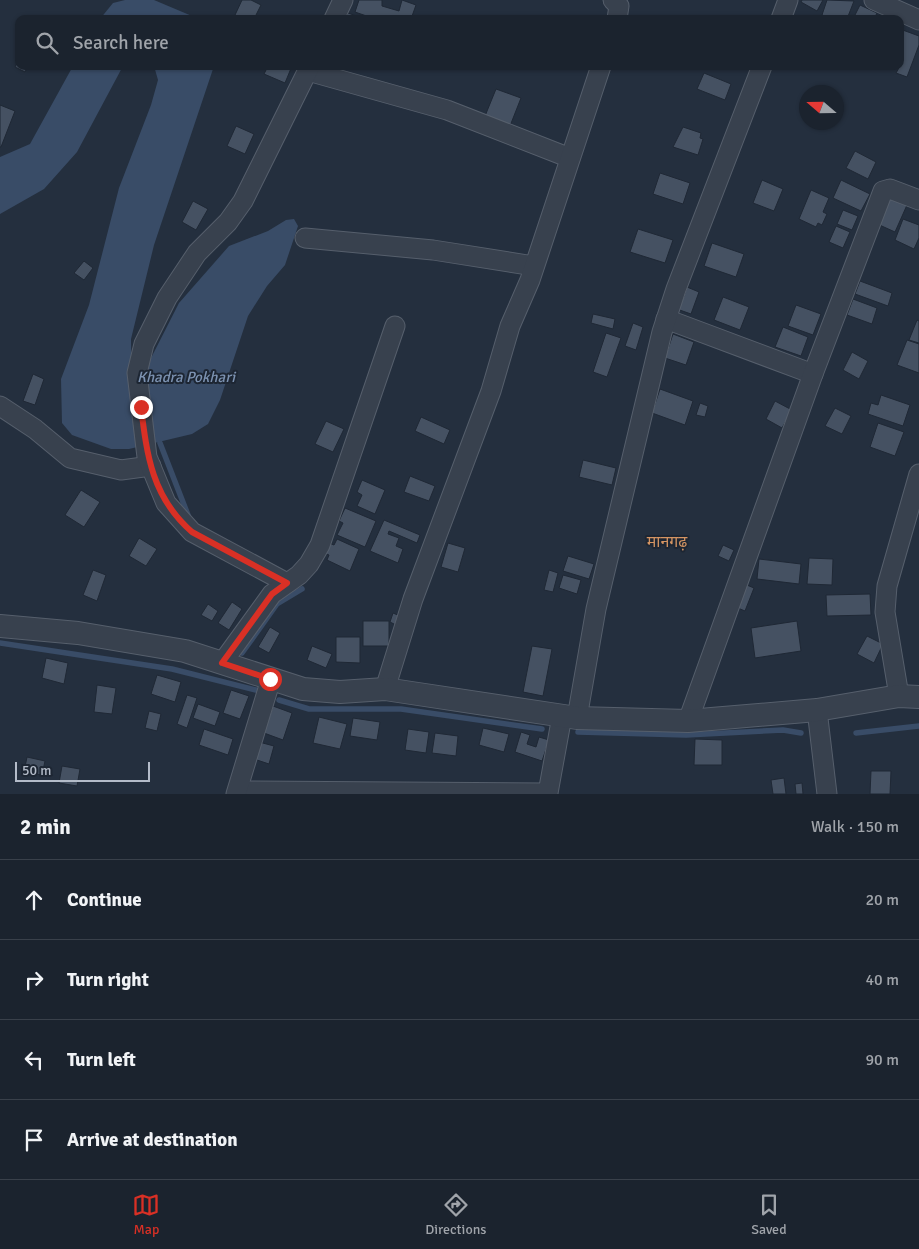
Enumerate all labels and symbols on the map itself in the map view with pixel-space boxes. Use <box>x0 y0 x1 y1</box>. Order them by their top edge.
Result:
north arrow <box>799 85 844 130</box>
water label: Khadra Pokhari <box>137 368 237 386</box>
route end <box>130 396 153 419</box>
district label: मानगढ़ <box>647 532 688 552</box>
route start <box>259 668 282 691</box>
scale bar <box>15 759 150 782</box>

